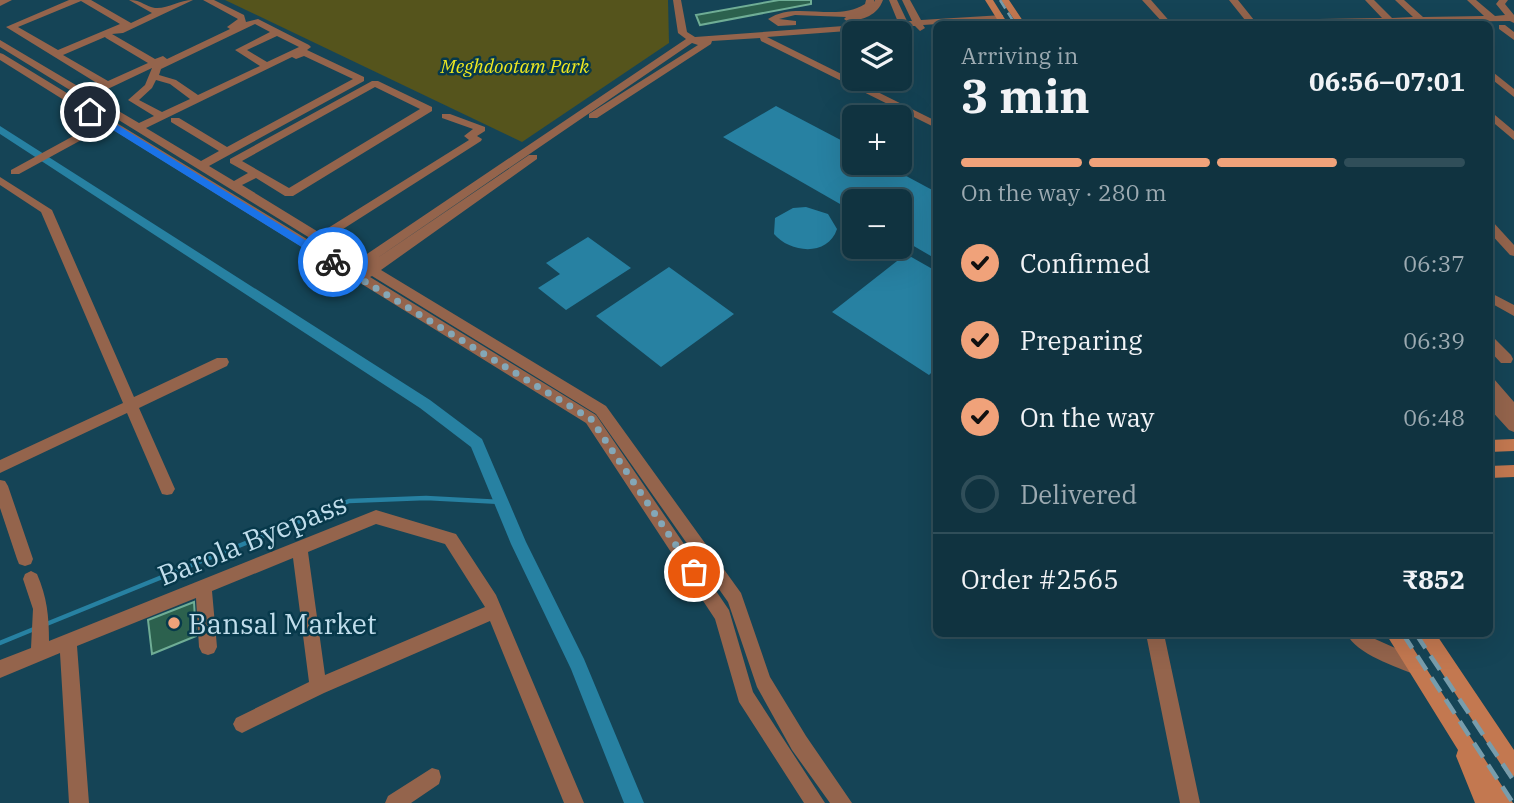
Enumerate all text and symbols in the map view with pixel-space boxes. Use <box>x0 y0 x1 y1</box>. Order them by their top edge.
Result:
map controls <box>842 21 912 259</box>
button: layers <box>842 21 912 91</box>
text: Arriving in <box>961 40 1078 70</box>
park label: Meghdootam Park <box>440 54 590 78</box>
text: 06:56–07:01 <box>1309 64 1465 98</box>
text: 3 min <box>961 66 1090 126</box>
pin <box>60 82 120 142</box>
icon: home <box>71 93 109 131</box>
button: + <box>842 105 912 175</box>
text: On the way · 280 m <box>961 177 1167 207</box>
button: − <box>842 189 912 259</box>
courier <box>298 227 368 297</box>
icon: bike <box>314 243 352 281</box>
icon: check <box>961 244 999 282</box>
text: Confirmed <box>1020 246 1151 280</box>
text: 06:37 <box>1403 248 1465 278</box>
icon: check <box>961 321 999 359</box>
text: Preparing <box>1020 323 1142 357</box>
text: 06:39 <box>1403 325 1465 355</box>
icon: check <box>961 398 999 436</box>
text: On the way <box>1020 400 1154 434</box>
text: 06:48 <box>1403 402 1465 432</box>
text: Delivered <box>1020 477 1137 511</box>
street label: Barola Byepass <box>152 484 352 594</box>
pin <box>664 542 724 602</box>
icon: bag <box>675 553 713 591</box>
text: Order #2565 <box>961 562 1119 596</box>
text: ₹852 <box>1402 562 1465 596</box>
place label: Bansal Market <box>188 605 377 642</box>
marker: Bansal Market <box>166 615 182 631</box>

